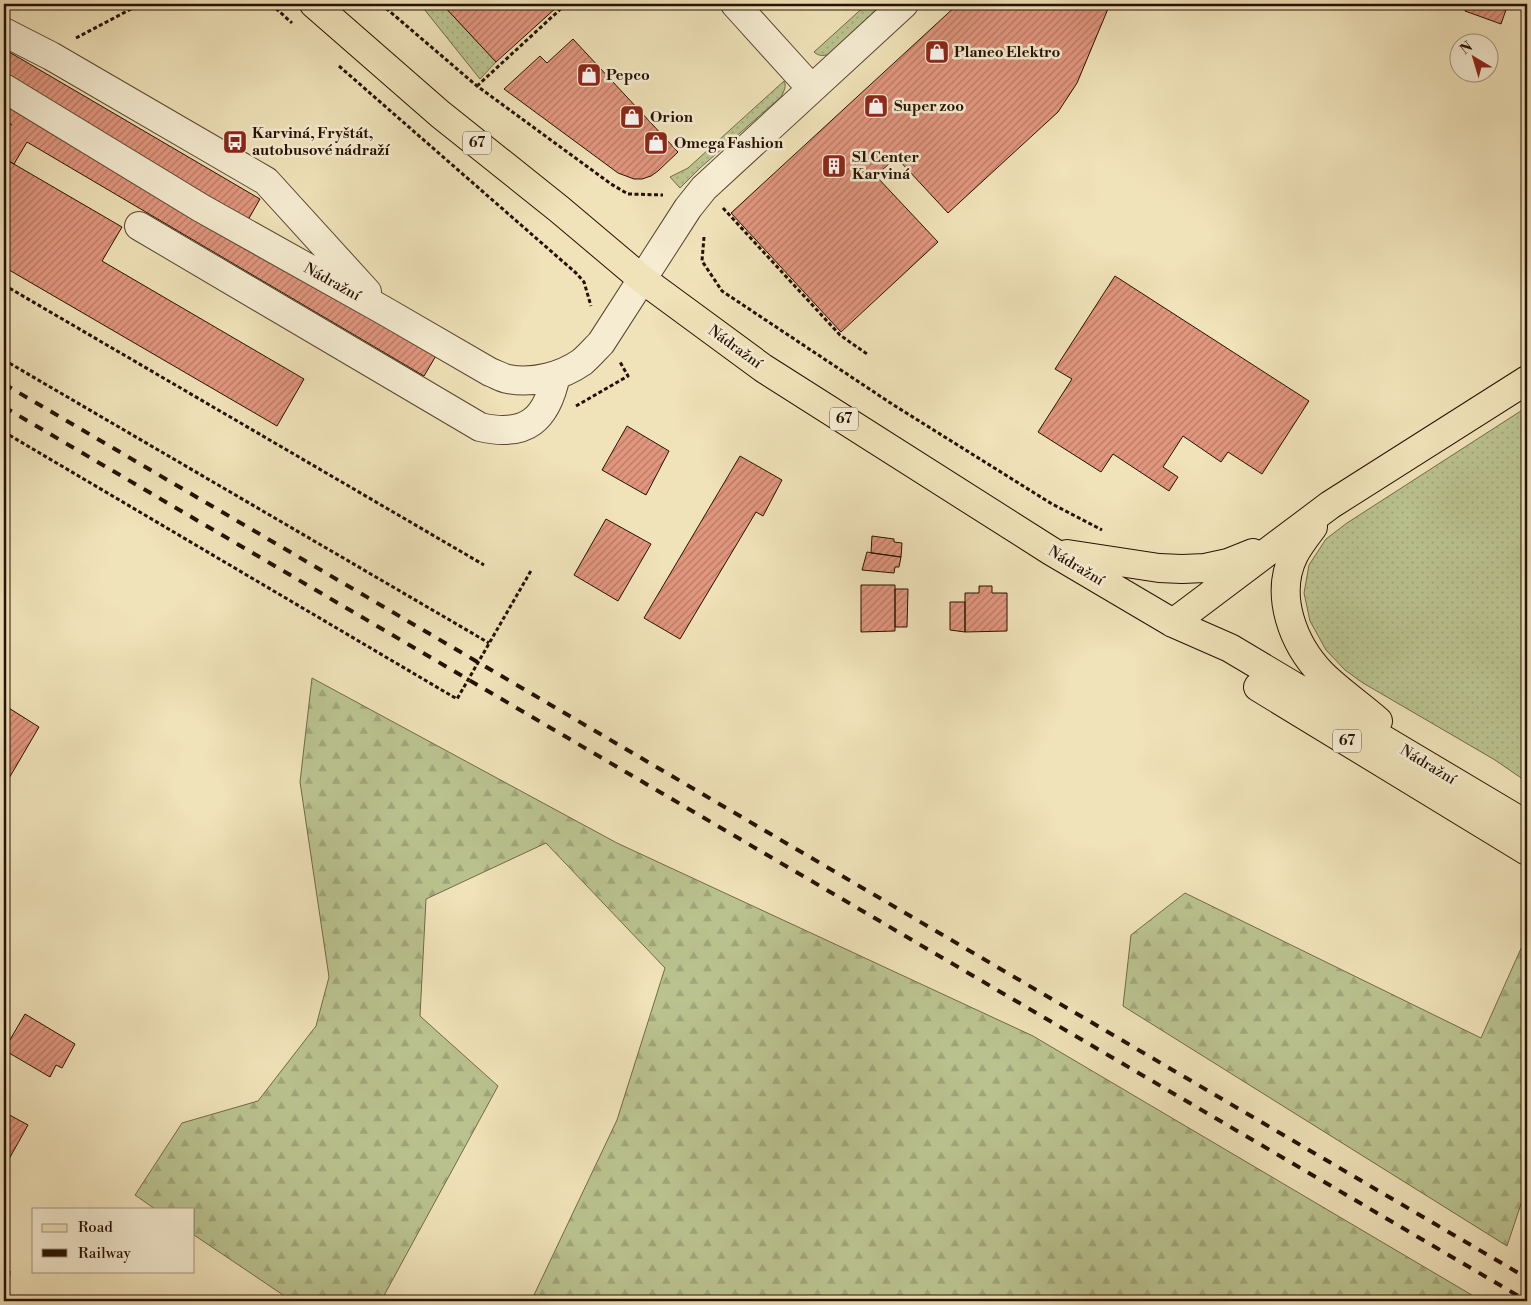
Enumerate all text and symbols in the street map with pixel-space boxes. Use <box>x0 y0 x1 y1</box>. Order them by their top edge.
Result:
north arrow <box>1448 32 1498 82</box>
text: N <box>1457 38 1477 59</box>
shop icon: Planeo Elektro <box>924 39 950 65</box>
place label: Planeo Elektro <box>954 43 1061 62</box>
shop icon: Pepco <box>576 62 602 88</box>
place label: Pepco <box>606 66 650 85</box>
shop icon: Super zoo <box>863 93 889 119</box>
place label: Super zoo <box>894 97 964 116</box>
shop icon: Orion <box>619 104 645 130</box>
place label: Orion <box>650 108 694 127</box>
place label: Karviná, Fryštát, autobusové nádraží <box>252 124 390 160</box>
bus stop icon: Karviná, Fryštát, autobusové nádraží <box>222 129 248 155</box>
shop icon: Omega Fashion <box>643 130 669 156</box>
road number: 67 <box>463 132 491 154</box>
place label: Omega Fashion <box>674 134 784 153</box>
place label: S1 Center Karviná <box>852 148 919 184</box>
building icon: S1 Center Karviná <box>821 153 847 179</box>
street label: Nádražní <box>300 259 365 306</box>
street label: Nádražní <box>704 321 767 374</box>
road number: 67 <box>830 408 858 430</box>
street label: Nádražní <box>1044 542 1108 591</box>
road number: 67 <box>1333 729 1361 752</box>
street label: Nádražní <box>1396 741 1460 790</box>
legend <box>32 1208 195 1272</box>
text: Road <box>78 1218 113 1237</box>
text: Railway <box>78 1244 132 1263</box>

